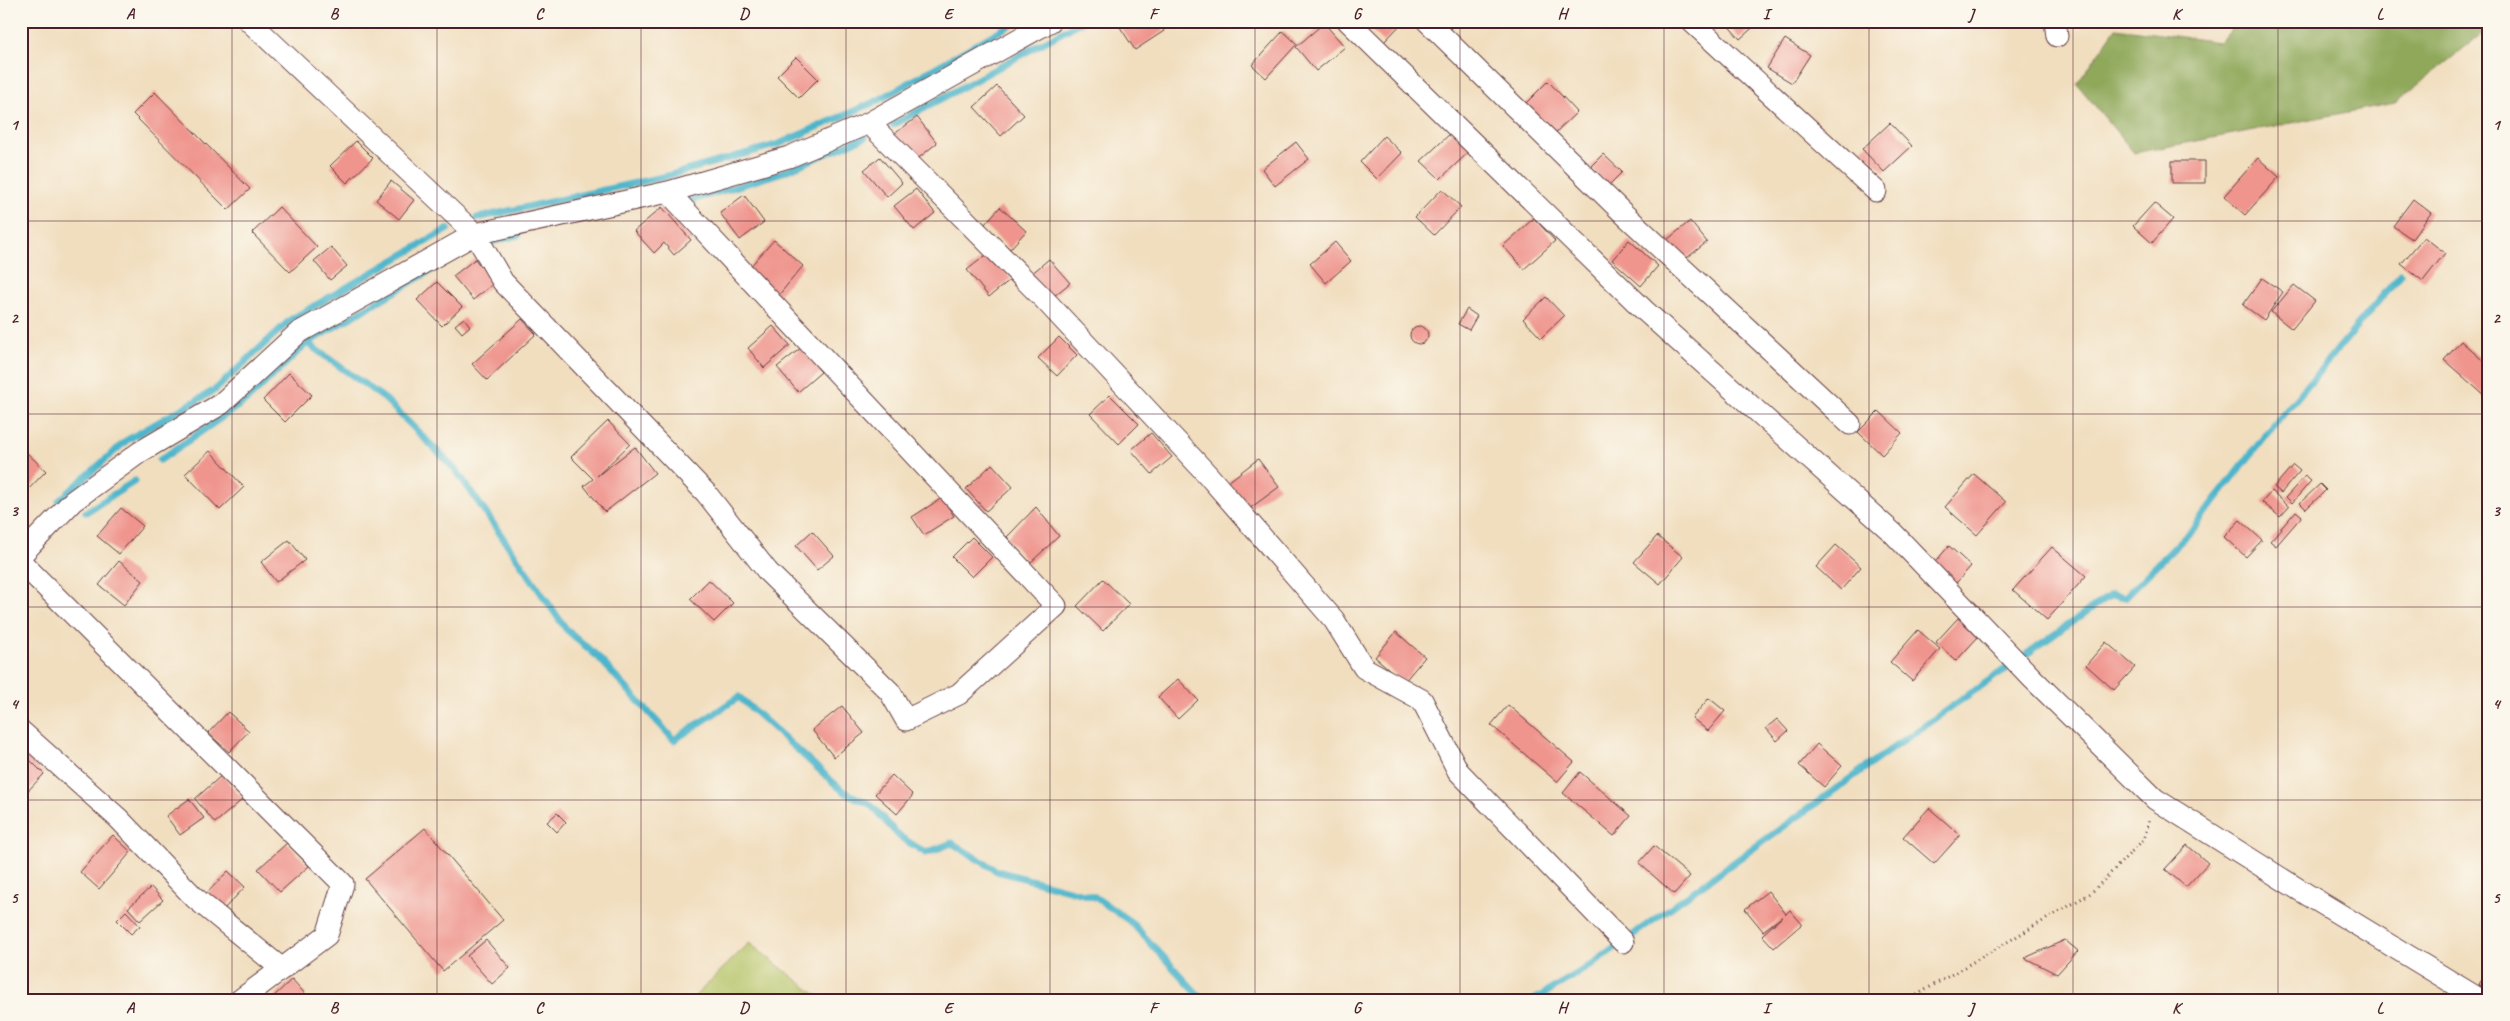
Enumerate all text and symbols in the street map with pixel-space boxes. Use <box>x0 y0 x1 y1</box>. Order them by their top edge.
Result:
text: A <box>126 4 136 24</box>
text: B <box>330 4 340 24</box>
text: C <box>535 4 545 24</box>
text: D <box>739 4 750 24</box>
text: E <box>944 4 955 24</box>
text: F <box>1149 4 1160 24</box>
text: G <box>1353 4 1363 24</box>
text: H <box>1557 4 1569 24</box>
text: I <box>1763 4 1773 24</box>
text: J <box>1967 4 1976 24</box>
text: K <box>2172 4 2184 24</box>
text: L <box>2377 4 2385 24</box>
text: 1 <box>10 115 19 135</box>
text: 1 <box>2492 115 2501 135</box>
text: 2 <box>10 308 19 328</box>
text: 2 <box>2492 308 2501 328</box>
text: 3 <box>10 501 19 521</box>
text: 3 <box>2492 501 2501 521</box>
text: 4 <box>10 694 19 714</box>
text: 4 <box>2492 694 2501 714</box>
text: 5 <box>11 888 20 908</box>
text: 5 <box>2493 888 2502 908</box>
text: A <box>126 998 136 1018</box>
text: B <box>330 998 340 1018</box>
text: C <box>535 998 545 1018</box>
text: D <box>739 998 750 1018</box>
text: E <box>944 998 955 1018</box>
text: F <box>1149 998 1160 1018</box>
text: G <box>1353 998 1363 1018</box>
text: H <box>1557 998 1569 1018</box>
text: I <box>1763 998 1773 1018</box>
text: J <box>1967 998 1976 1018</box>
text: K <box>2172 998 2184 1018</box>
text: L <box>2377 998 2385 1018</box>

